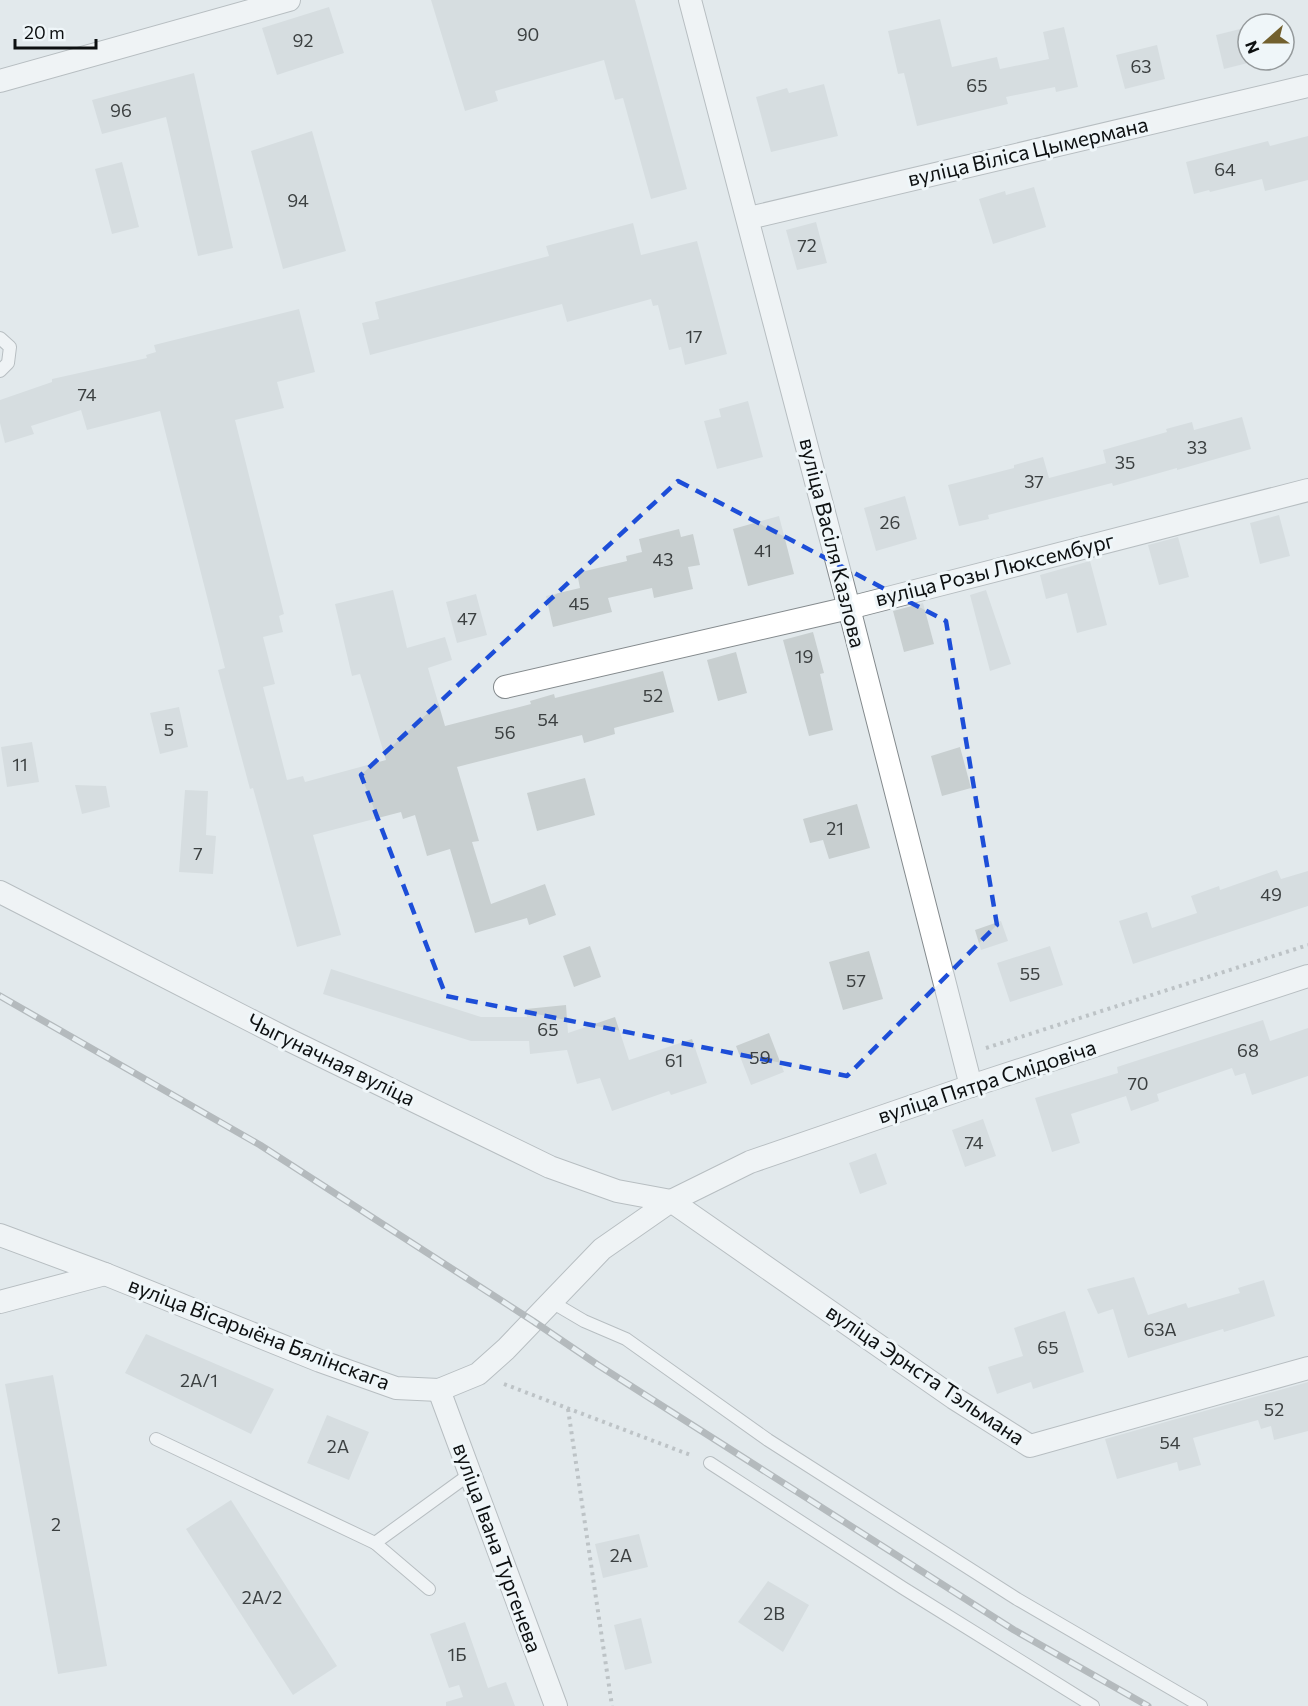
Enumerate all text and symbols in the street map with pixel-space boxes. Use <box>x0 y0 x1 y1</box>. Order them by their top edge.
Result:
scale bar <box>15 12 96 50</box>
north arrow <box>1236 12 1296 72</box>
text: 20 m <box>24 21 65 43</box>
house number: 90 <box>517 23 539 45</box>
house number: 92 <box>293 29 313 51</box>
text: N <box>1241 39 1263 57</box>
house number: 63 <box>1130 55 1152 77</box>
house number: 65 <box>966 74 988 96</box>
house number: 96 <box>110 99 132 121</box>
street label: вуліца Віліса Цымермана <box>905 111 1150 190</box>
house number: 64 <box>1214 158 1236 180</box>
house number: 94 <box>287 189 309 211</box>
house number: 72 <box>797 234 817 256</box>
house number: 17 <box>685 325 703 347</box>
house number: 74 <box>77 383 97 405</box>
street label: вуліца Васіля Казлова <box>795 435 872 650</box>
house number: 33 <box>1187 436 1207 458</box>
house number: 35 <box>1115 451 1135 473</box>
house number: 37 <box>1024 470 1044 492</box>
house number: 26 <box>880 511 900 533</box>
street label: вуліца Розы Люксембург <box>872 527 1117 610</box>
house number: 41 <box>754 539 772 561</box>
house number: 43 <box>652 548 674 570</box>
house number: 45 <box>568 592 590 614</box>
house number: 47 <box>457 607 477 629</box>
house number: 19 <box>795 645 813 667</box>
house number: 52 <box>643 684 663 706</box>
house number: 54 <box>537 708 559 730</box>
house number: 5 <box>164 718 174 740</box>
house number: 56 <box>494 721 516 743</box>
house number: 11 <box>12 753 28 775</box>
house number: 21 <box>826 817 844 839</box>
house number: 7 <box>193 842 203 864</box>
house number: 49 <box>1260 883 1282 905</box>
house number: 55 <box>1020 962 1040 984</box>
house number: 57 <box>846 969 866 991</box>
street label: Чыгуначная вуліца <box>244 1007 419 1110</box>
house number: 65 <box>537 1018 559 1040</box>
street label: вуліца Пятра Смідовіча <box>874 1033 1099 1128</box>
house number: 68 <box>1237 1039 1259 1061</box>
house number: 59 <box>749 1046 771 1068</box>
house number: 61 <box>665 1049 683 1071</box>
house number: 70 <box>1127 1072 1149 1094</box>
house number: 74 <box>964 1131 984 1153</box>
street label: вуліца Вісарыёна Бялінскага <box>125 1271 394 1394</box>
street label: вуліца Эрнста Тэльмана <box>822 1298 1030 1450</box>
house number: 63А <box>1143 1318 1177 1340</box>
house number: 65 <box>1037 1336 1059 1358</box>
house number: 2А/1 <box>180 1369 218 1391</box>
house number: 52 <box>1264 1398 1284 1420</box>
house number: 54 <box>1159 1431 1181 1453</box>
house number: 2А <box>327 1435 349 1457</box>
street label: вуліца Івана Тургенева <box>449 1439 548 1656</box>
house number: 2 <box>51 1513 61 1535</box>
house number: 2А <box>610 1544 632 1566</box>
house number: 2А/2 <box>242 1586 282 1608</box>
house number: 2В <box>763 1602 785 1624</box>
house number: 1Б <box>448 1643 466 1665</box>

